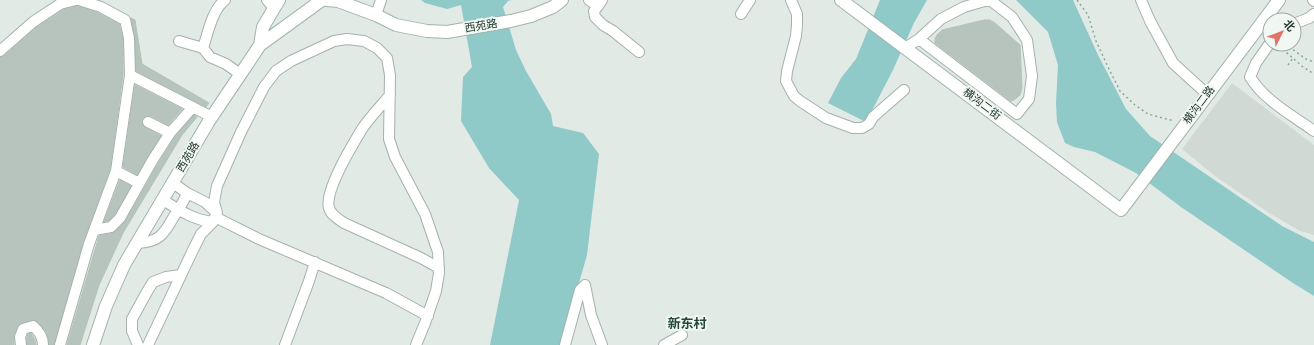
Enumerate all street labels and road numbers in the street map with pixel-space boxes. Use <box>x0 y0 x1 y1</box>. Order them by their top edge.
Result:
street label: 西苑路 <box>464 17 498 35</box>
street label: 横沟二路 <box>1181 84 1217 126</box>
street label: 横沟二街 <box>961 86 1003 122</box>
street label: 西苑路 <box>174 140 202 174</box>

